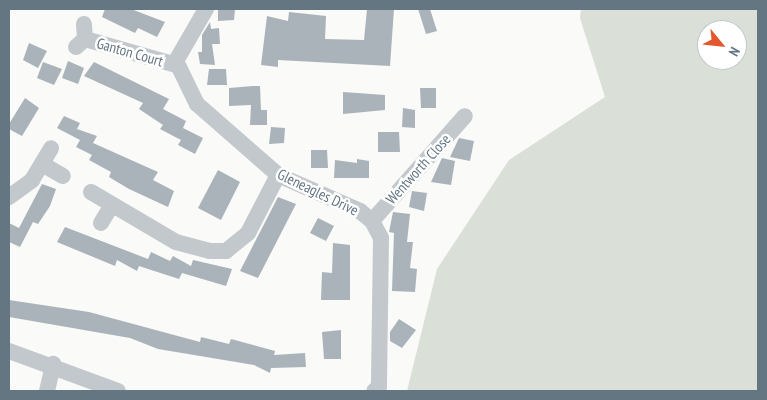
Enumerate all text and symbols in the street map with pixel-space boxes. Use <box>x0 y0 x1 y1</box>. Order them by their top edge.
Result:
north arrow <box>697 20 747 70</box>
street label: Ganton Court <box>95 34 165 70</box>
text: N <box>725 44 744 59</box>
street label: Wentworth Close <box>382 130 454 208</box>
street label: Gleneagles Drive <box>275 165 361 219</box>

